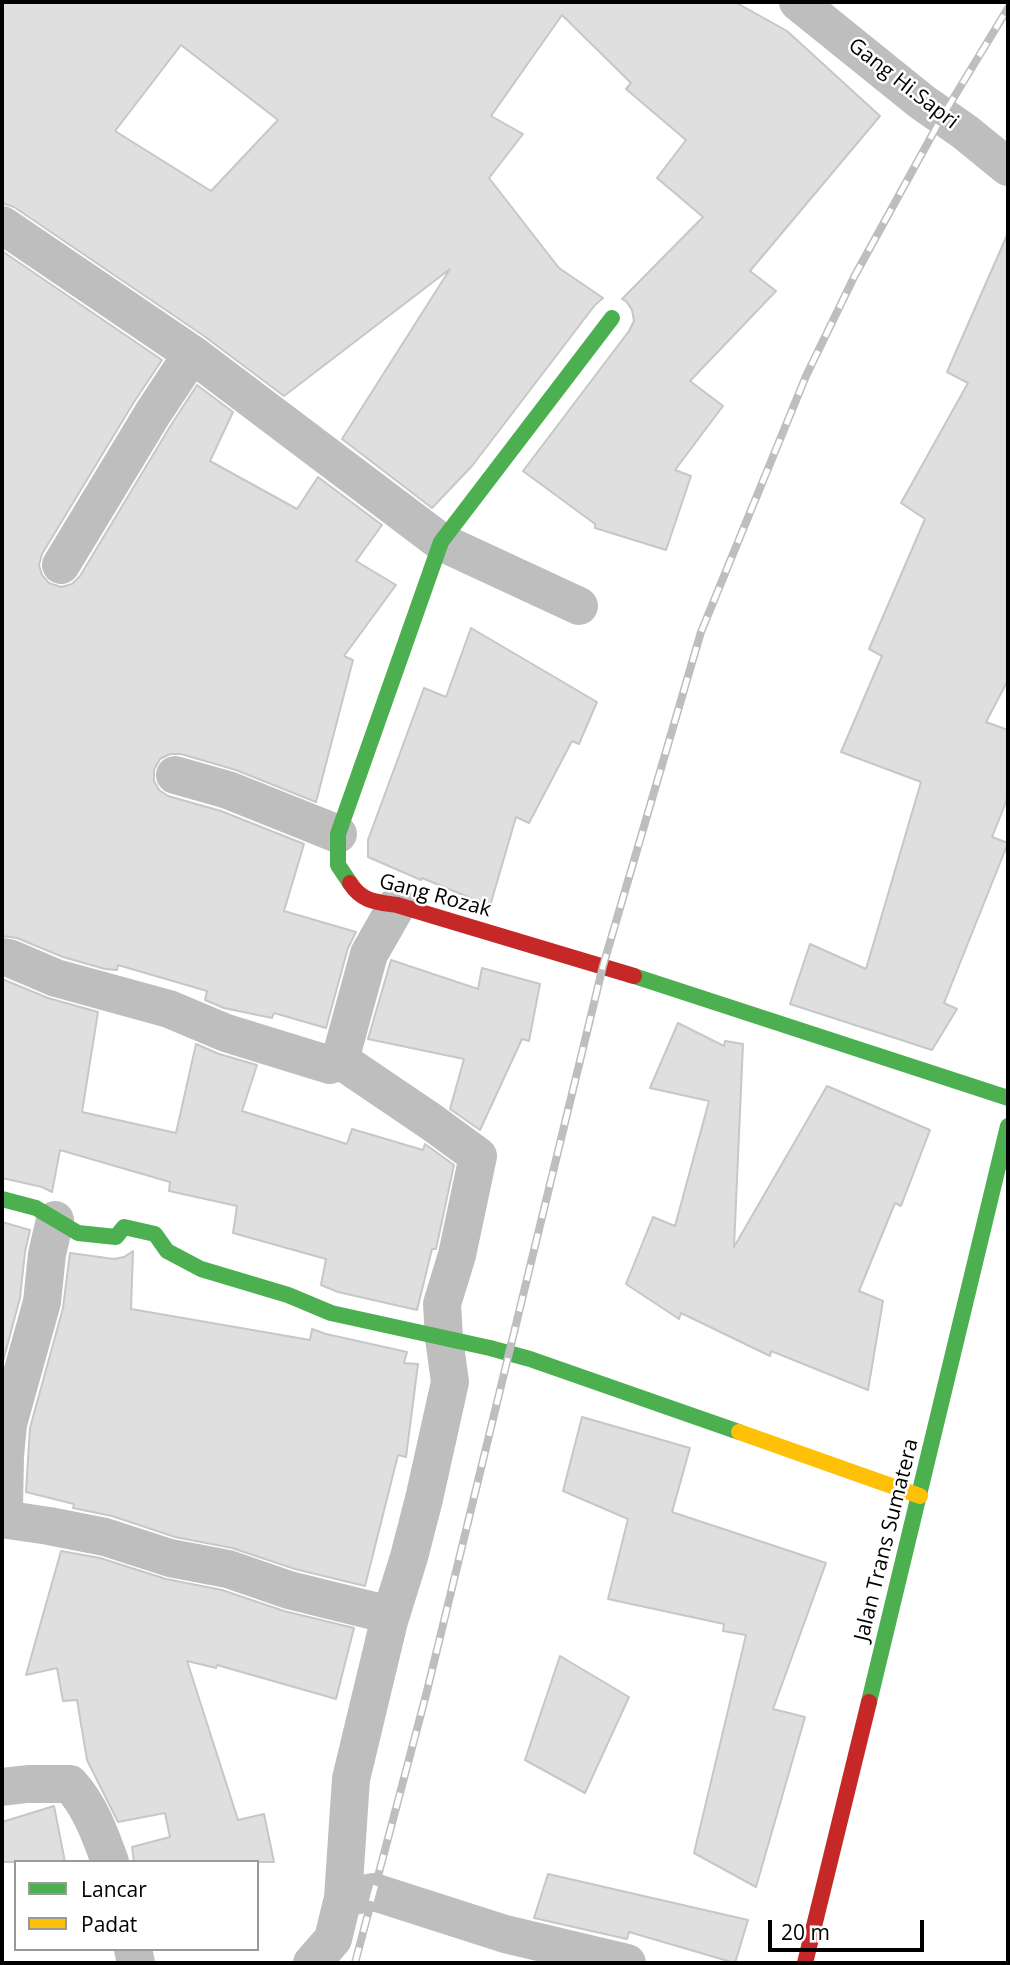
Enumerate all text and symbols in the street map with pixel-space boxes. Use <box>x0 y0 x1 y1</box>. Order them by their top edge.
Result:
street label: Gang Hi.Sapri <box>843 33 963 135</box>
street label: Gang Rozak <box>376 869 494 923</box>
street label: Jalan Trans Sumatera <box>850 1436 924 1644</box>
legend <box>14 1860 259 1951</box>
text: Lancar <box>81 1875 147 1903</box>
scale bar <box>772 1906 928 1950</box>
text: Padat <box>81 1910 137 1938</box>
text: 20 m <box>781 1918 830 1946</box>

